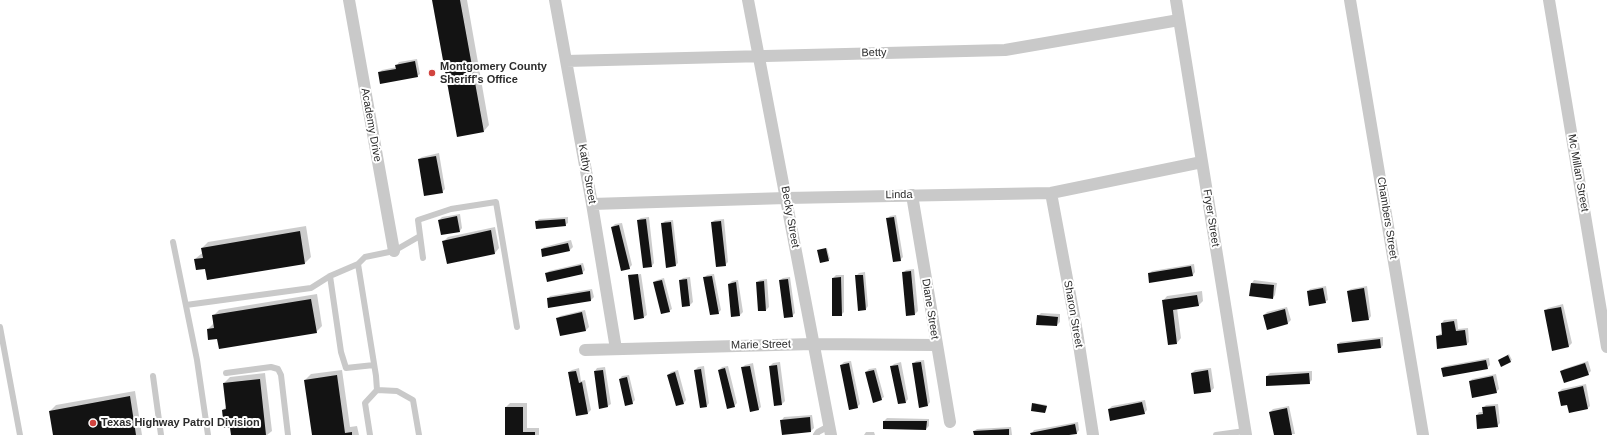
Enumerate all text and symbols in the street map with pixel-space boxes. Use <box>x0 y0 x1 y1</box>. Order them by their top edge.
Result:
street label: Betty <box>861 46 887 60</box>
place label: Montgomery County Sheriff's Office <box>440 60 547 86</box>
marker: Montgomery County Sheriff's Office <box>427 68 437 78</box>
street label: Academy Drive <box>358 87 384 163</box>
street label: Mc Millan Street <box>1565 133 1591 213</box>
street label: Kathy Street <box>575 143 599 205</box>
street label: Chambers Street <box>1374 176 1400 260</box>
street label: Becky Street <box>778 185 802 249</box>
street label: Linda <box>885 188 913 202</box>
street label: Fryer Street <box>1200 188 1222 248</box>
street label: Diane Street <box>919 278 941 340</box>
street label: Sharon Street <box>1061 279 1085 349</box>
street label: Marie Street <box>731 338 791 352</box>
place label: Texas Highway Patrol Division <box>101 416 260 430</box>
marker: Texas Highway Patrol Division <box>88 418 98 428</box>

